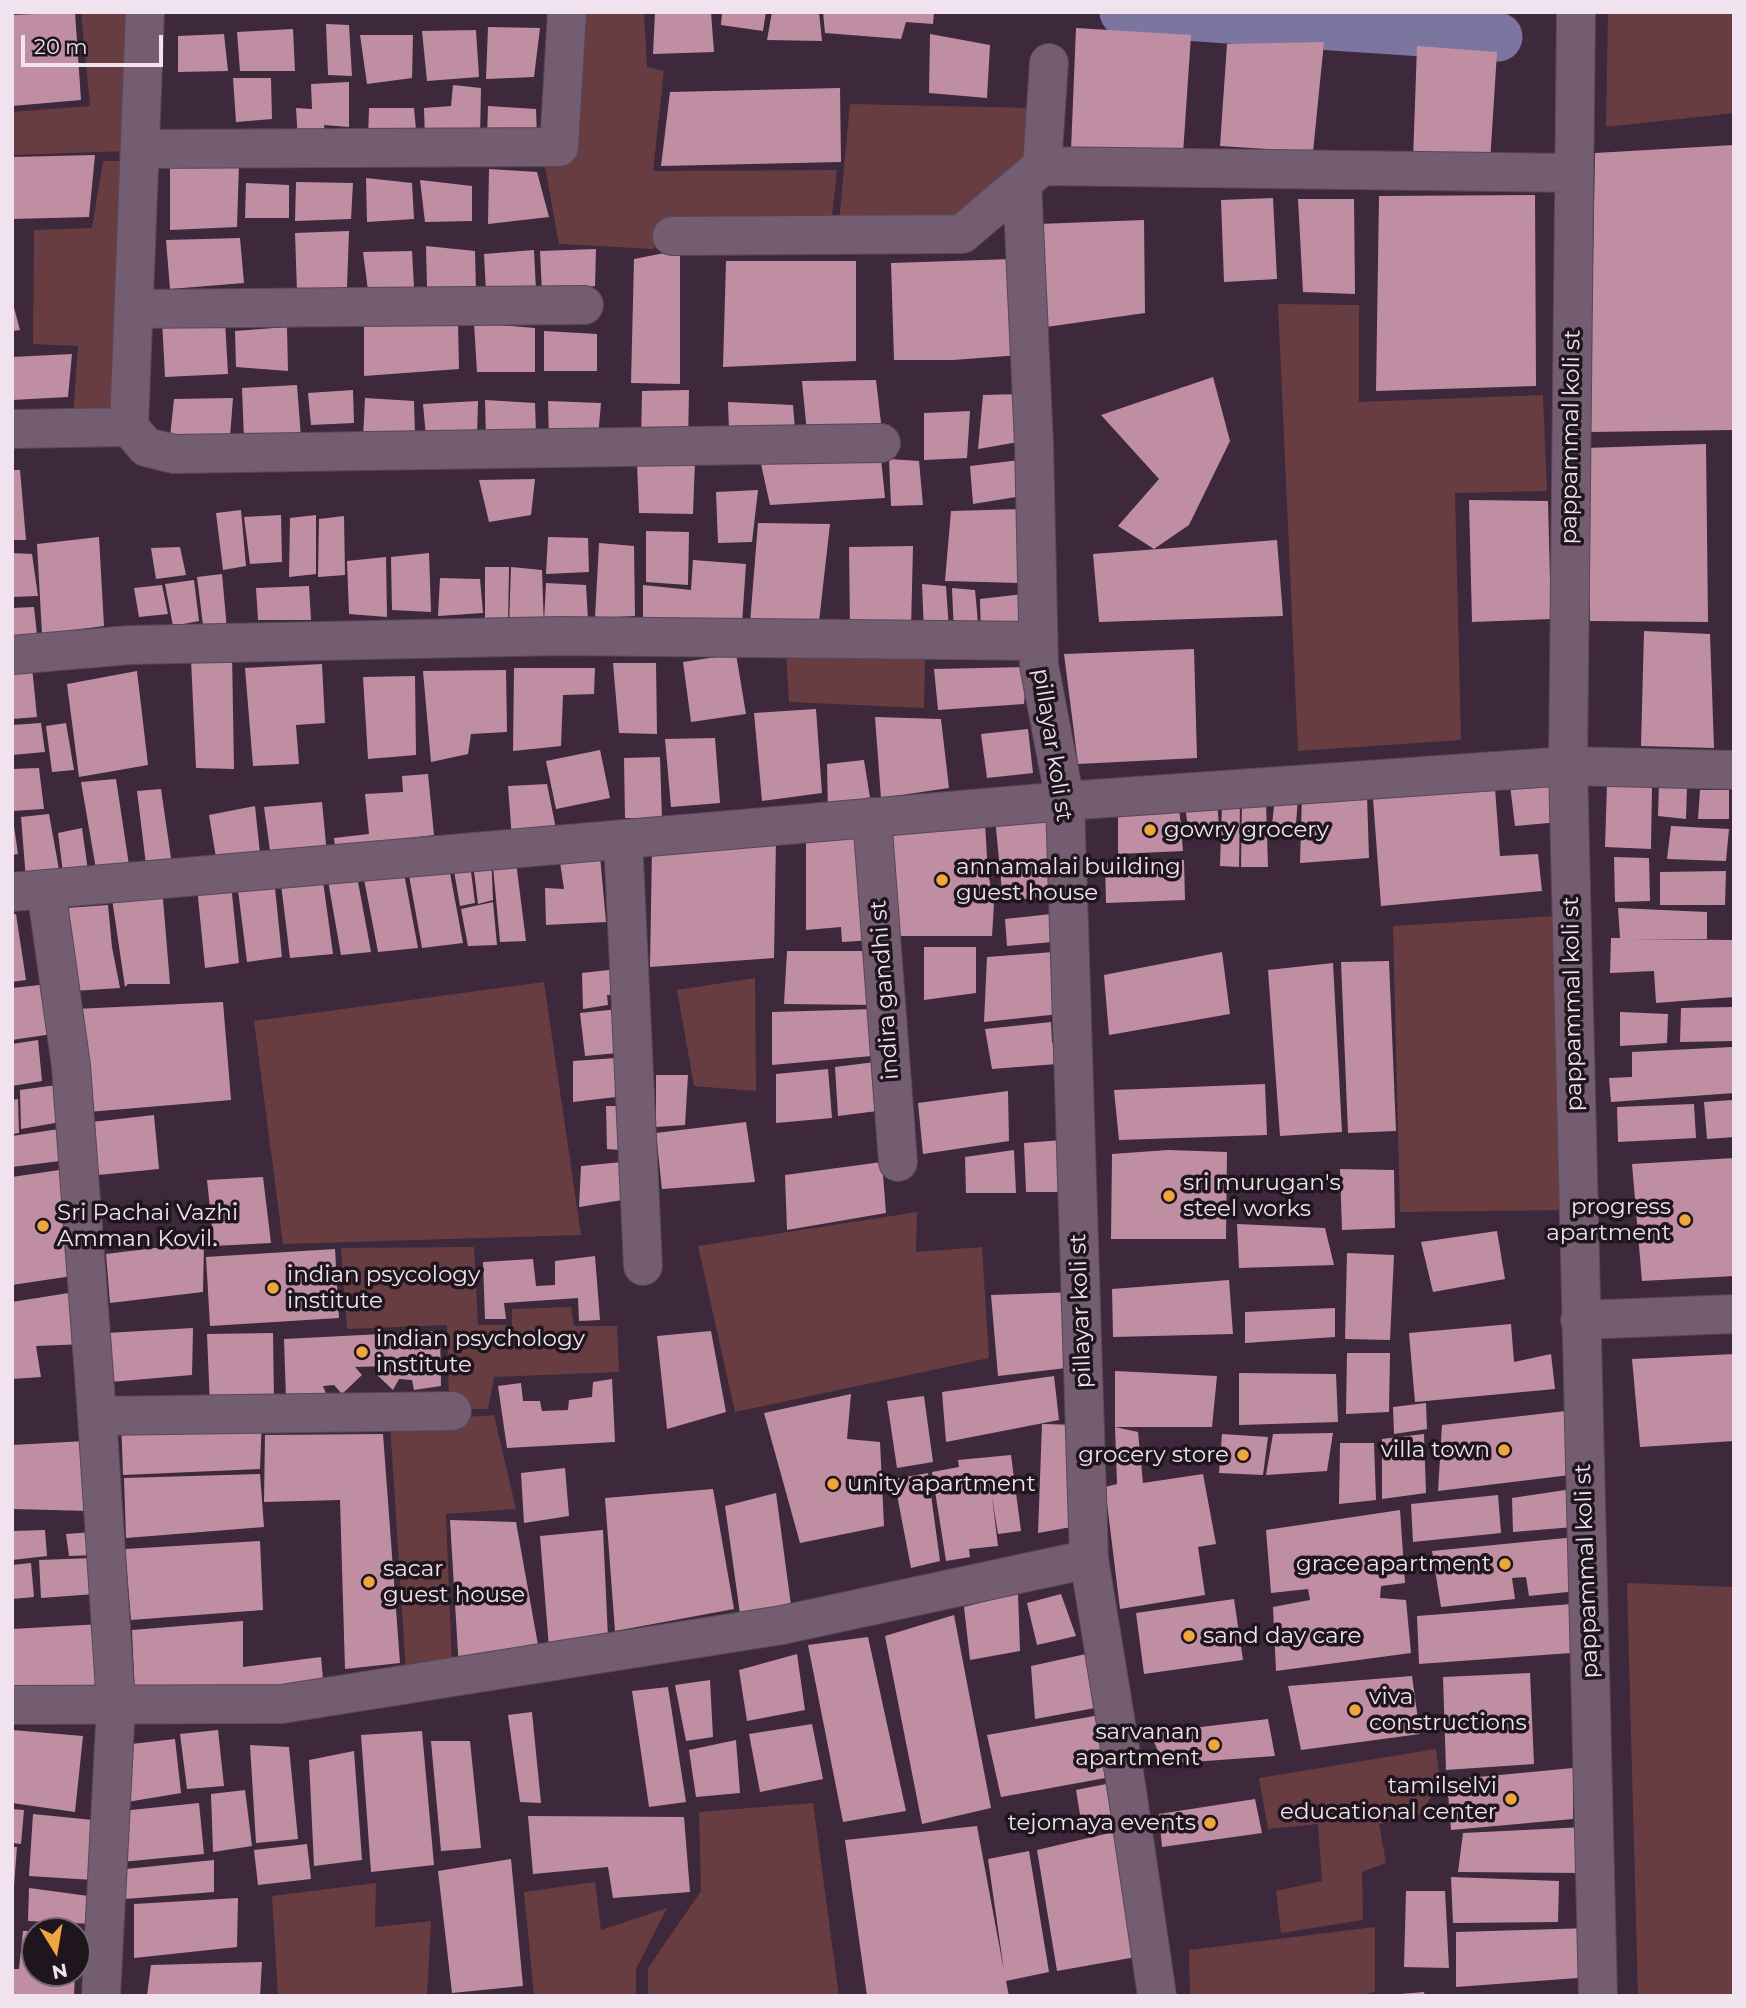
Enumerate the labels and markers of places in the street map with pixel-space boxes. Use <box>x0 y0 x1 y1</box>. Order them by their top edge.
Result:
place label: gowry grocery <box>1164 816 1329 844</box>
marker: gowry grocery <box>1142 822 1158 838</box>
place label: annamalai building guest house <box>956 853 1181 907</box>
marker: annamalai building guest house <box>934 872 950 888</box>
place label: sri murugan's steel works <box>1183 1169 1341 1223</box>
marker: sri murugan's steel works <box>1161 1188 1177 1204</box>
place label: progress apartment <box>1546 1193 1671 1247</box>
place label: Sri Pachai Vazhi Amman Kovil. <box>57 1199 238 1253</box>
marker: progress apartment <box>1677 1212 1693 1228</box>
marker: Sri Pachai Vazhi Amman Kovil. <box>35 1218 51 1234</box>
place label: indian psycology institute <box>287 1261 480 1315</box>
marker: indian psycology institute <box>265 1280 281 1296</box>
place label: indian psychology institute <box>376 1325 585 1379</box>
marker: indian psychology institute <box>354 1344 370 1360</box>
place label: villa town <box>1381 1436 1490 1464</box>
place label: grocery store <box>1078 1441 1229 1469</box>
marker: villa town <box>1496 1442 1512 1458</box>
marker: grocery store <box>1235 1447 1251 1463</box>
place label: unity apartment <box>847 1470 1036 1498</box>
marker: unity apartment <box>825 1476 841 1492</box>
place label: grace apartment <box>1296 1550 1491 1578</box>
place label: sacar guest house <box>383 1555 525 1609</box>
marker: grace apartment <box>1497 1556 1513 1572</box>
marker: sacar guest house <box>361 1574 377 1590</box>
place label: sand day care <box>1203 1622 1362 1650</box>
marker: sand day care <box>1181 1628 1197 1644</box>
place label: viva constructions <box>1369 1683 1527 1737</box>
marker: viva constructions <box>1347 1702 1363 1718</box>
place label: sarvanan apartment <box>1075 1718 1200 1772</box>
marker: sarvanan apartment <box>1206 1737 1222 1753</box>
place label: tamilselvi educational center <box>1280 1772 1497 1826</box>
marker: tamilselvi educational center <box>1503 1791 1519 1807</box>
place label: tejomaya events <box>1008 1809 1196 1837</box>
marker: tejomaya events <box>1202 1815 1218 1831</box>

